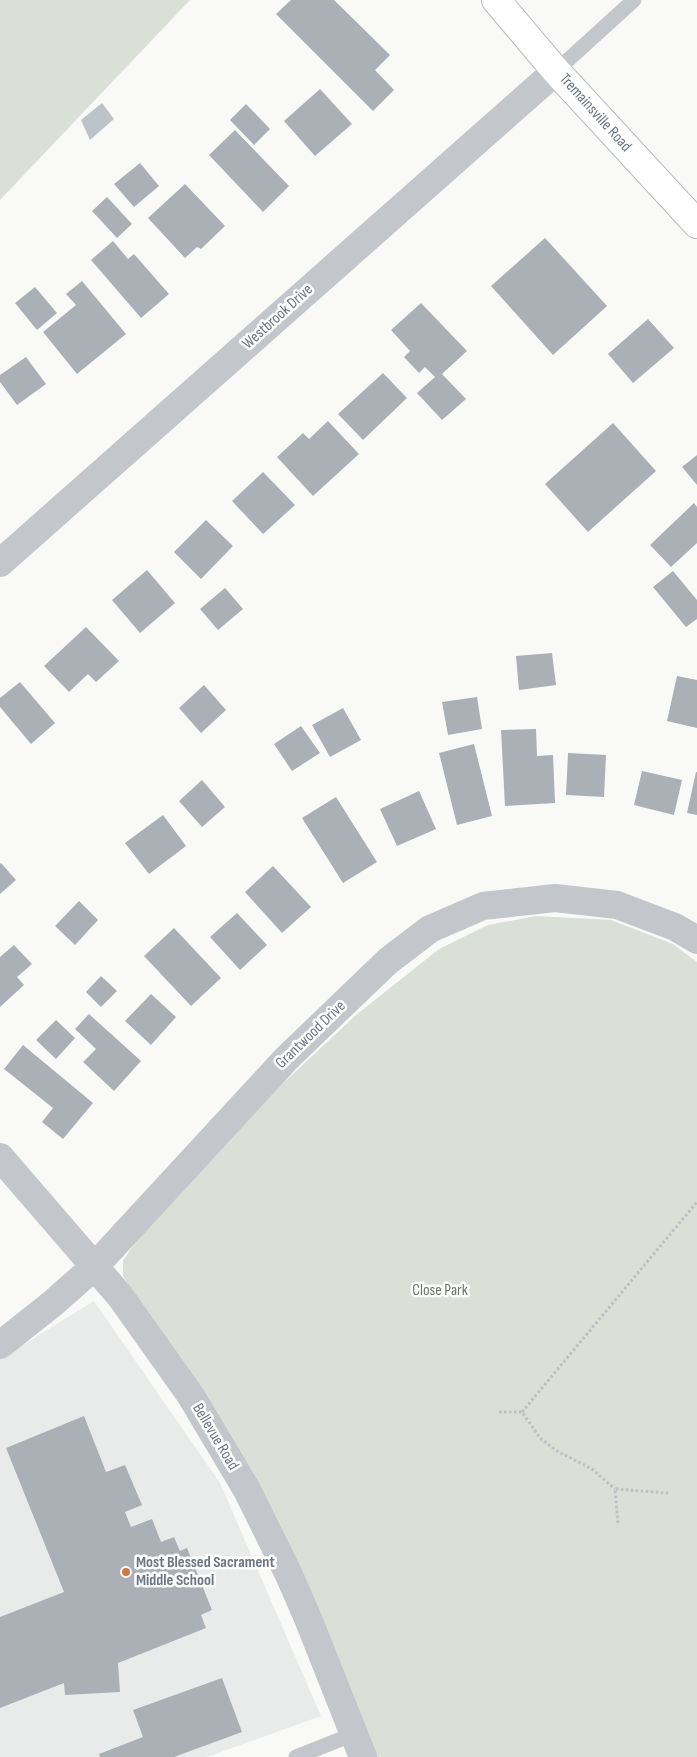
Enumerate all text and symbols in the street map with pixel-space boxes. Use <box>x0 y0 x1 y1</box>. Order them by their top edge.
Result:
street label: Tremainsville Road <box>555 70 635 156</box>
street label: Westbrook Drive <box>239 280 317 354</box>
street label: Grantwood Drive <box>272 997 350 1073</box>
park label: Close Park <box>412 1281 468 1301</box>
street label: Bellevue Road <box>188 1400 242 1474</box>
place label: Most Blessed Sacrament Middle School <box>136 1553 275 1591</box>
marker: Most Blessed Sacrament Middle School <box>120 1566 132 1578</box>

